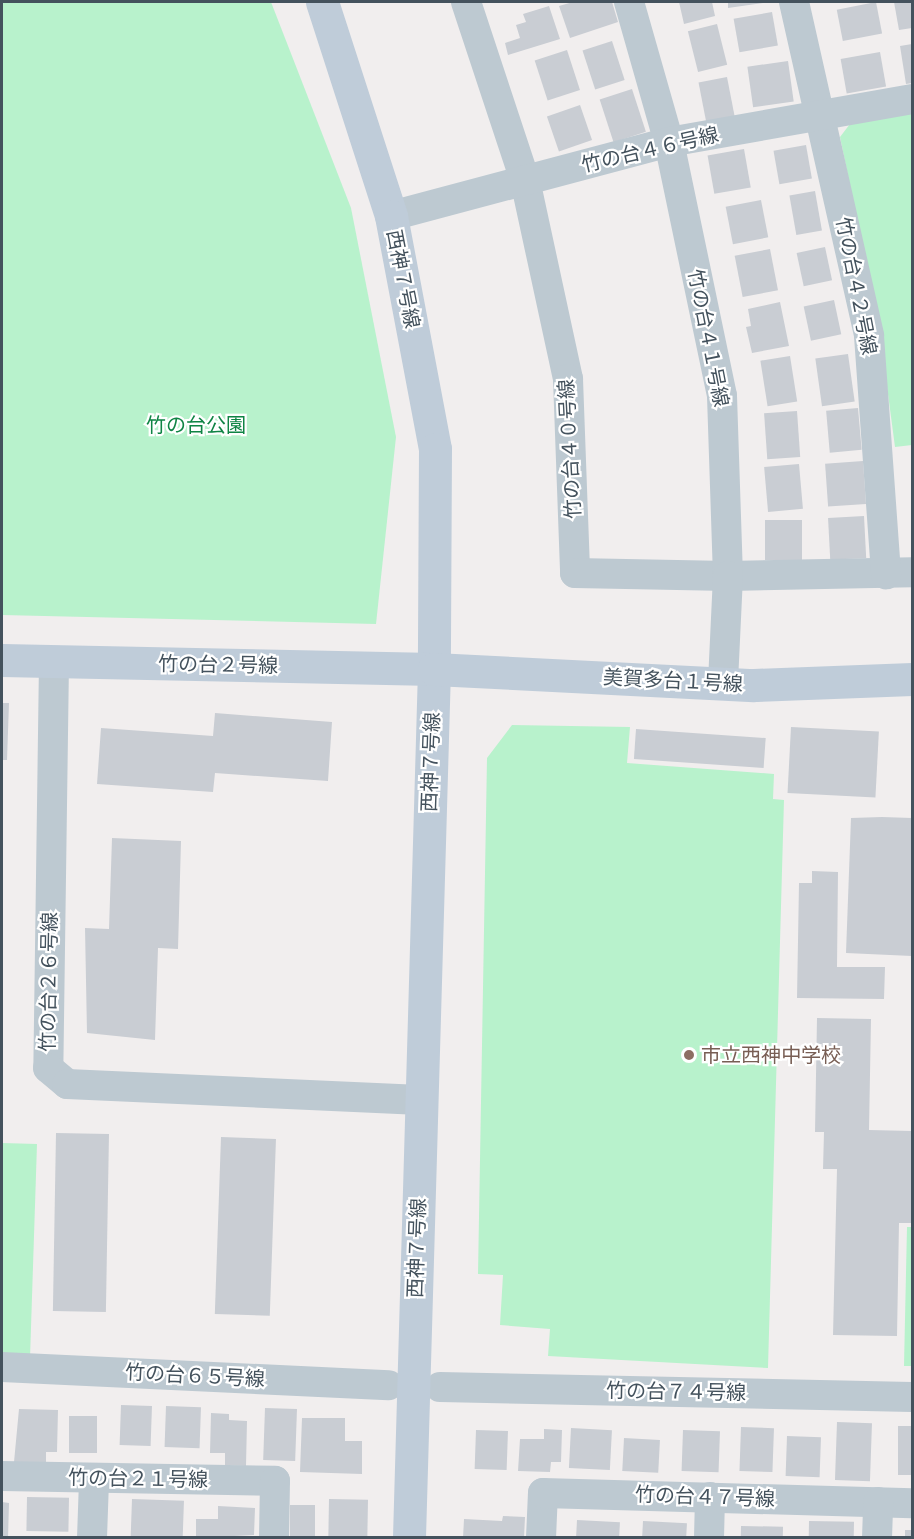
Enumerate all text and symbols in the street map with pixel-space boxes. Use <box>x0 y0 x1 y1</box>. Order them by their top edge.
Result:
street label: 竹の台４６号線 <box>579 123 721 177</box>
street label: 竹の台４２号線 <box>831 215 881 357</box>
street label: 西神７号線 <box>382 228 424 330</box>
street label: 竹の台４１号線 <box>683 267 733 409</box>
street label: 竹の台４０号線 <box>554 378 586 520</box>
park label: 竹の台公園 <box>146 413 246 437</box>
street label: 竹の台２号線 <box>158 652 278 678</box>
street label: 美賀多台１号線 <box>602 665 744 697</box>
street label: 西神７号線 <box>417 712 445 812</box>
street label: 竹の台２６号線 <box>36 912 62 1052</box>
place label: 市立西神中学校 <box>701 1043 841 1067</box>
marker: 市立西神中学校 <box>682 1048 696 1062</box>
street label: 西神７号線 <box>403 1198 431 1298</box>
street label: 竹の台６５号線 <box>124 1360 266 1392</box>
street label: 竹の台７４号線 <box>606 1379 746 1405</box>
street label: 竹の台２１号線 <box>68 1466 208 1492</box>
street label: 竹の台４７号線 <box>635 1483 775 1511</box>

